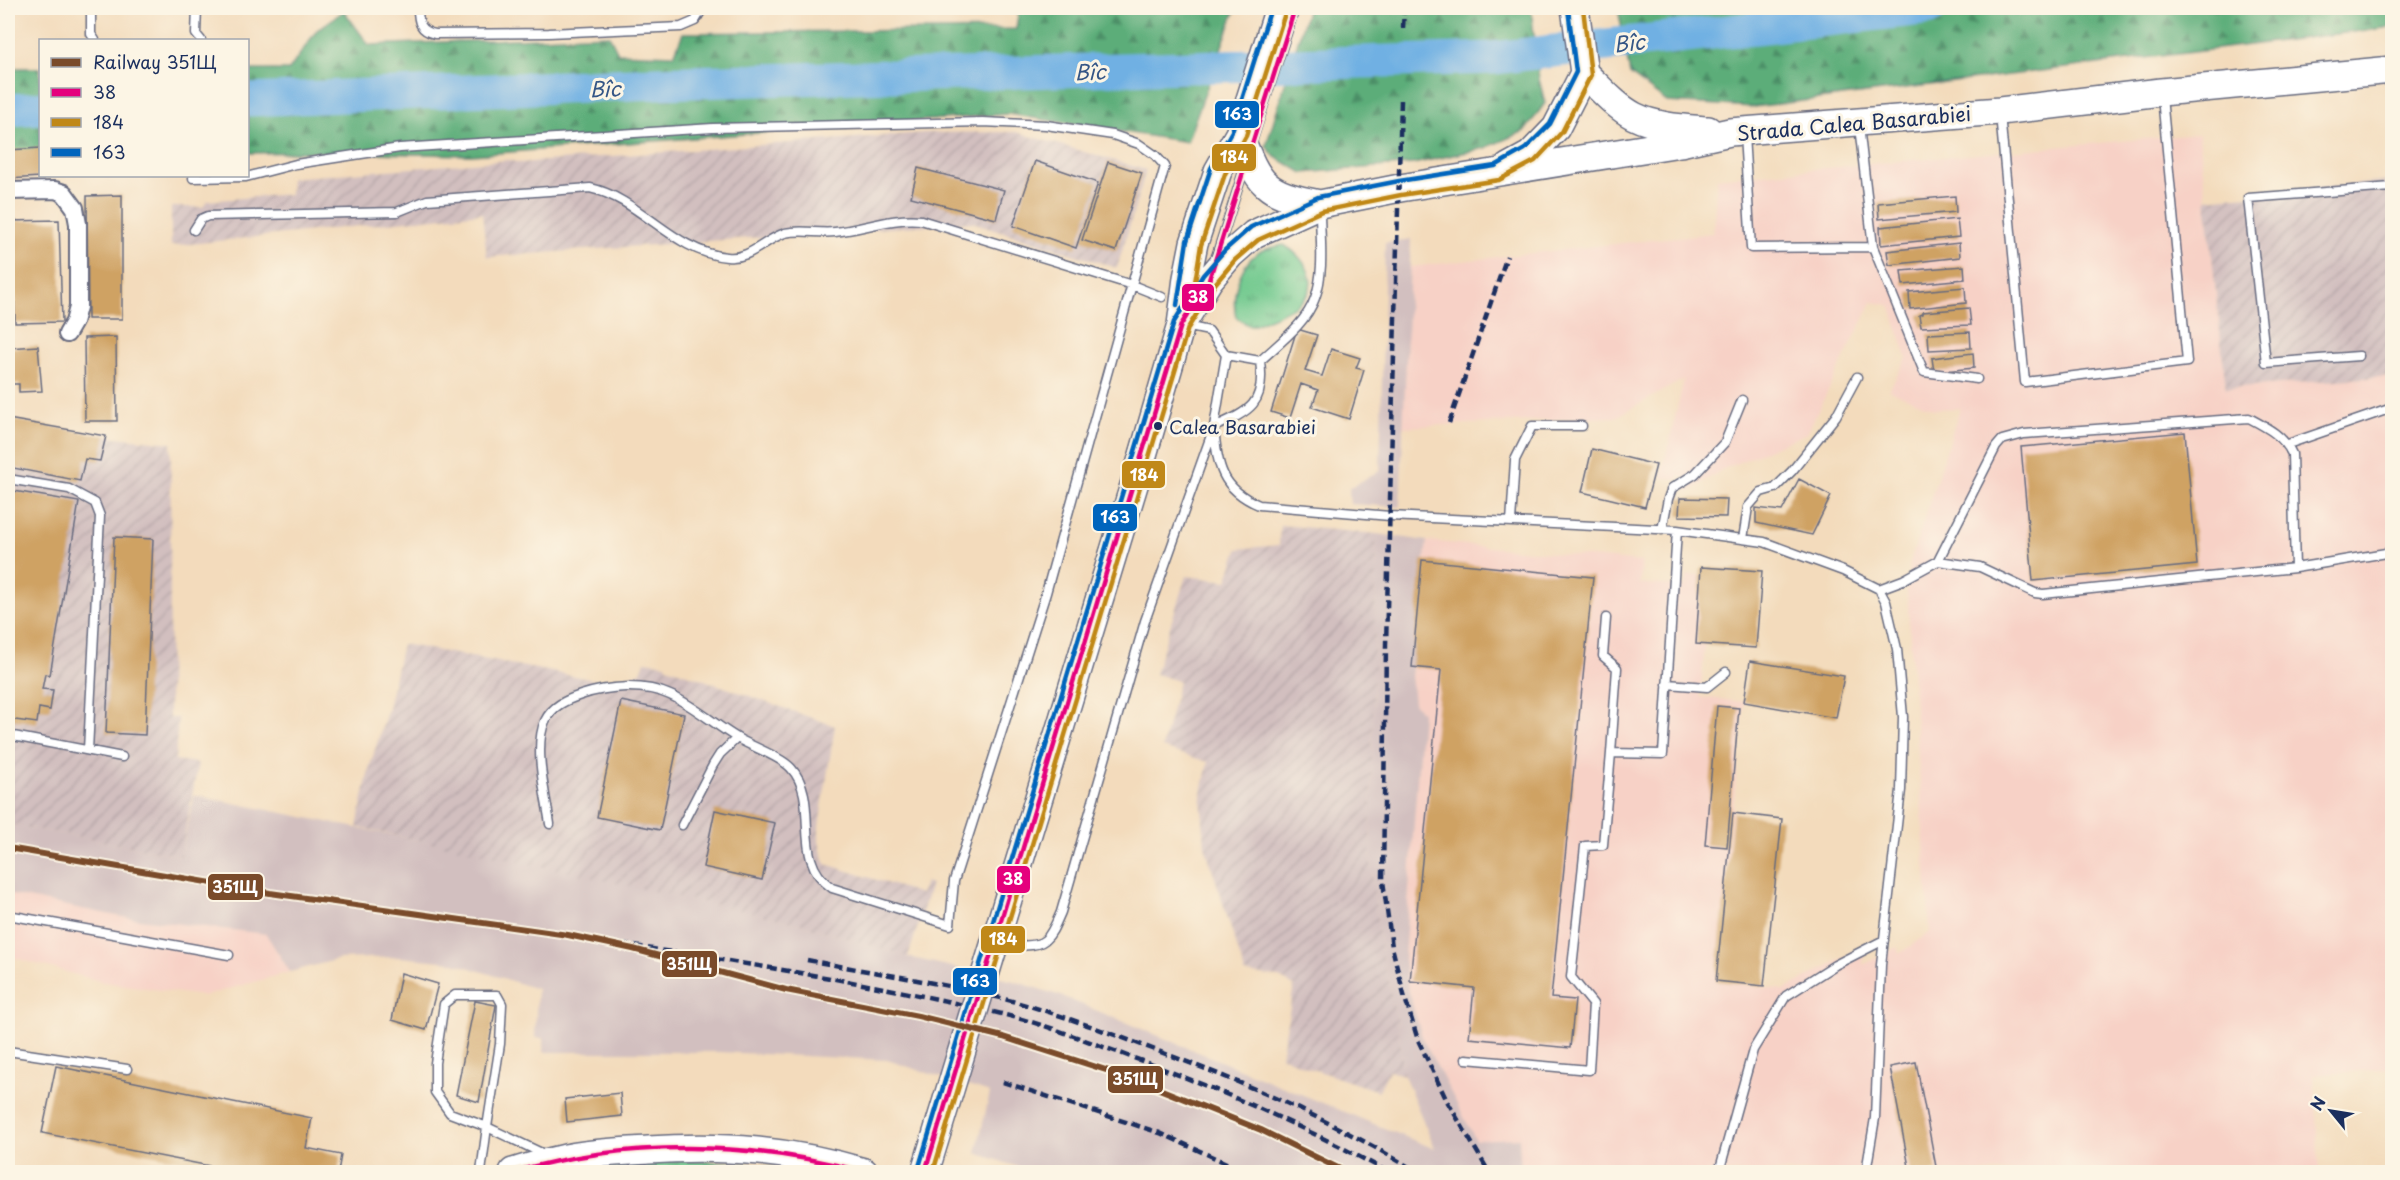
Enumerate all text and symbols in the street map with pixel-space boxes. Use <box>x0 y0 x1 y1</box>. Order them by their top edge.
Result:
water label: Bîc <box>1612 24 1648 60</box>
legend <box>39 39 249 177</box>
text: Railway 351Щ <box>93 48 217 75</box>
water label: Bîc <box>1074 54 1108 88</box>
water label: Bîc <box>589 71 623 105</box>
text: 38 <box>93 78 116 105</box>
street label: Strada Calea Basarabiei <box>1736 98 1972 148</box>
line badge: 163 <box>1214 100 1260 129</box>
text: 163 <box>1222 101 1252 125</box>
text: 184 <box>93 108 124 135</box>
text: 163 <box>93 138 126 165</box>
line badge: 184 <box>1211 143 1257 172</box>
text: 184 <box>1220 144 1248 168</box>
line badge: 38 <box>1181 283 1215 312</box>
text: 38 <box>1188 284 1208 308</box>
place label: Calea Basarabiei <box>1169 413 1316 440</box>
marker: Calea Basarabiei <box>1152 420 1164 432</box>
line badge: 184 <box>1121 460 1166 489</box>
text: 184 <box>1130 462 1158 486</box>
line badge: 163 <box>1092 503 1138 532</box>
text: 163 <box>1100 504 1130 528</box>
line badge: 38 <box>996 865 1031 894</box>
text: 38 <box>1003 866 1023 890</box>
line badge: 351Щ <box>207 873 264 901</box>
text: 351Щ <box>212 874 258 898</box>
line badge: 184 <box>980 925 1026 954</box>
text: 184 <box>989 926 1017 950</box>
line badge: 351Щ <box>661 950 718 978</box>
text: 351Щ <box>666 951 712 975</box>
line badge: 163 <box>952 967 998 996</box>
text: 163 <box>960 968 990 992</box>
line badge: 351Щ <box>1107 1065 1164 1094</box>
text: 351Щ <box>1112 1066 1158 1090</box>
north arrow <box>2301 1081 2361 1141</box>
text: N <box>2304 1092 2331 1114</box>

